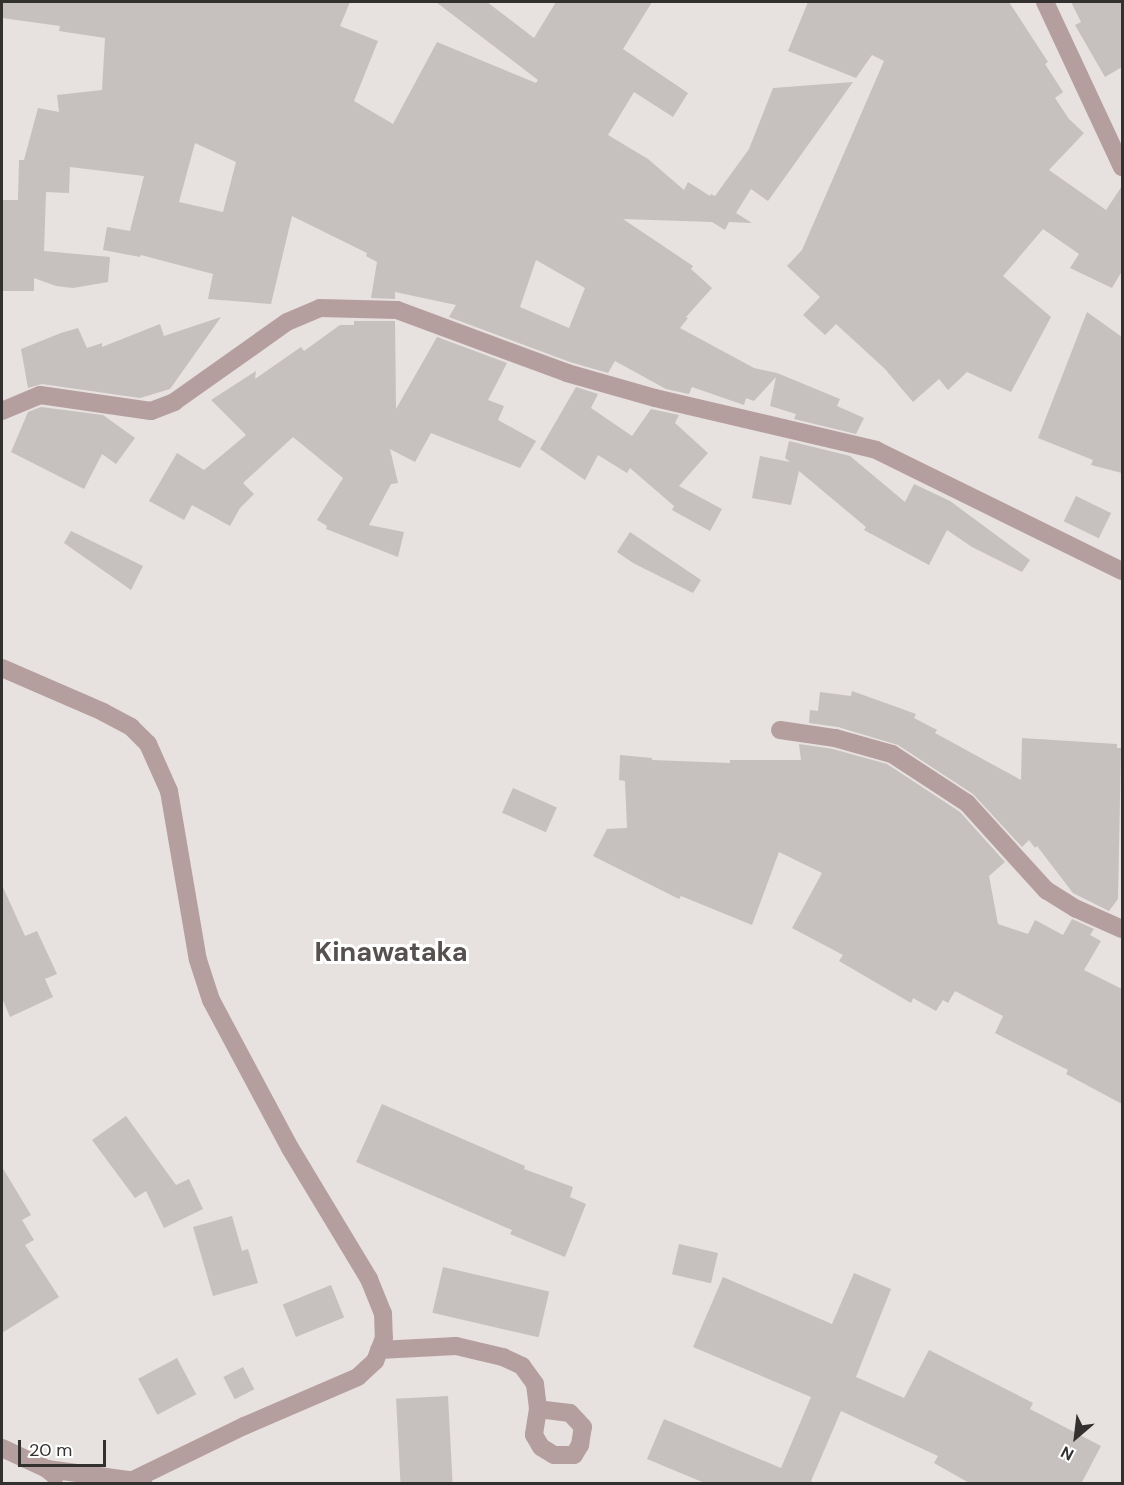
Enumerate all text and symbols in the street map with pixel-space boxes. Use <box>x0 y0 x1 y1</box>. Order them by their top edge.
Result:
district label: Kinawataka <box>315 936 467 968</box>
north arrow <box>1046 1407 1106 1467</box>
scale bar <box>21 1428 110 1466</box>
text: 20 m <box>29 1438 72 1462</box>
text: N <box>1057 1441 1077 1465</box>

